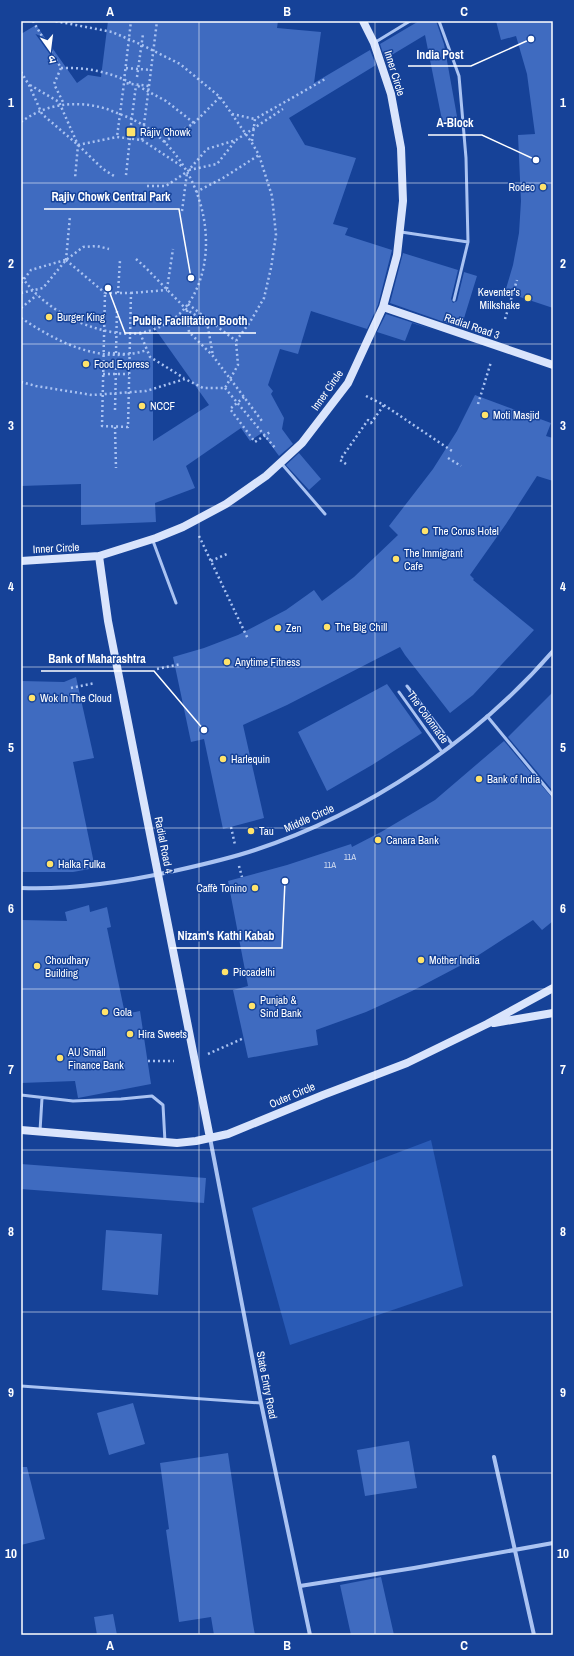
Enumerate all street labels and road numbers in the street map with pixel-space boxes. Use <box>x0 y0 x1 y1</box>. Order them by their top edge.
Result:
street label: Inner Circle <box>381 49 409 97</box>
street label: Radial Road 3 <box>442 310 502 342</box>
street label: Inner Circle <box>308 367 346 413</box>
street label: Inner Circle <box>32 540 80 556</box>
street label: The Colonnade <box>404 688 452 746</box>
street label: Middle Circle <box>282 801 336 835</box>
street label: Radial Road 4 <box>152 815 176 875</box>
street label: Outer Circle <box>267 1079 317 1111</box>
street label: State Entry Road <box>254 1350 280 1420</box>

